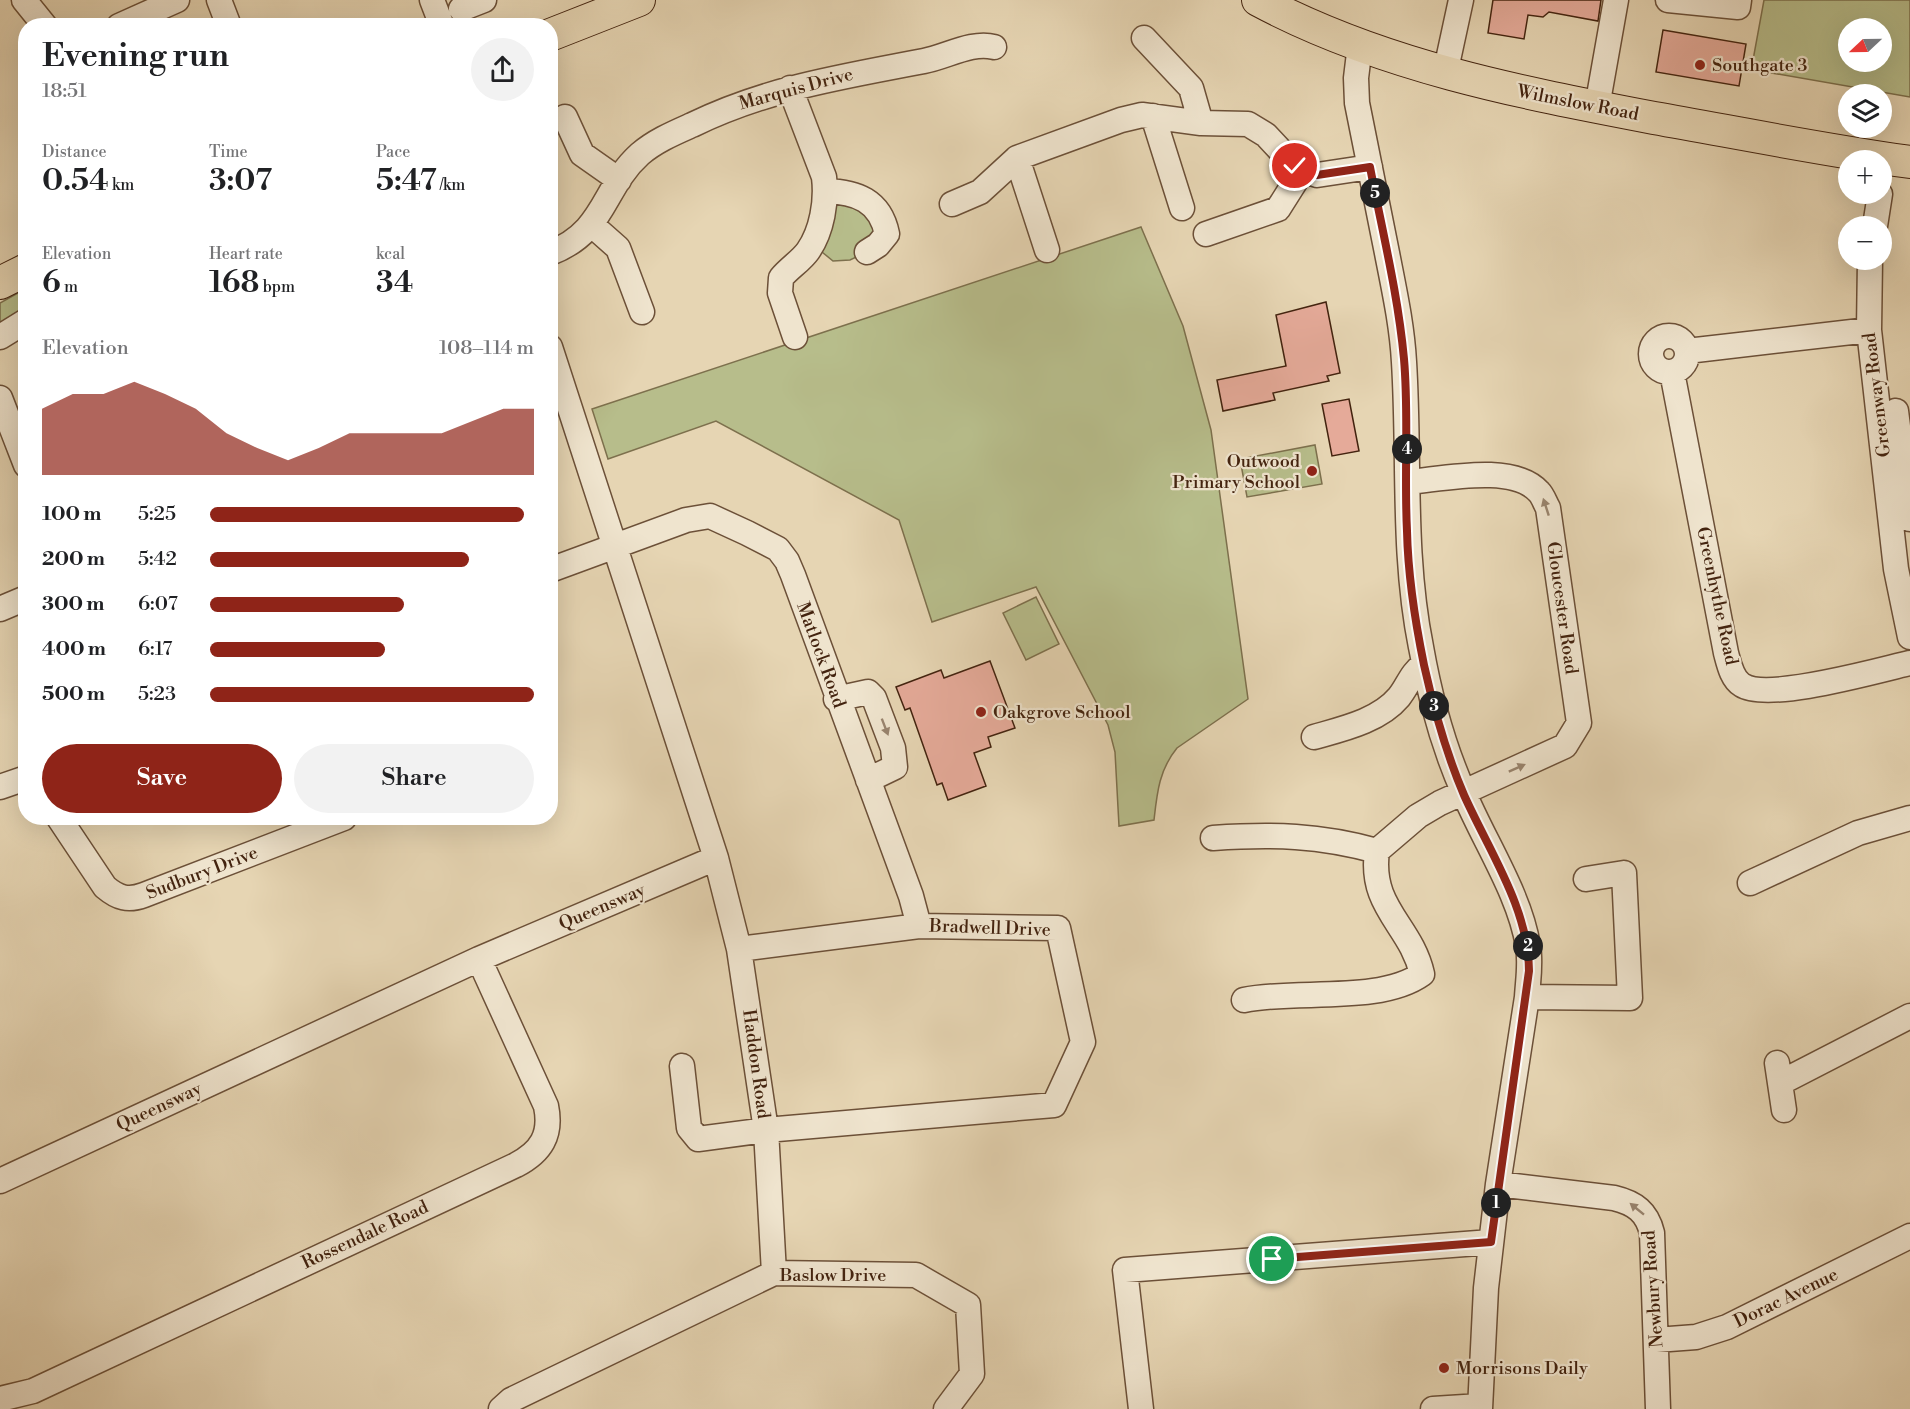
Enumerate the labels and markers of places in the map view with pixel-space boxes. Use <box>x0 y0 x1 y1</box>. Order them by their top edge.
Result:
place label: Southgate 3 <box>1712 54 1807 77</box>
marker: Southgate 3 <box>1693 58 1707 72</box>
pin <box>1269 140 1320 191</box>
pin: 5 <box>1360 178 1390 208</box>
pin: 4 <box>1392 434 1422 464</box>
place label: Outwood Primary School <box>1172 450 1301 494</box>
marker: Outwood Primary School <box>1305 464 1319 478</box>
pin: 3 <box>1419 691 1449 721</box>
place label: Oakgrove School <box>993 701 1131 724</box>
marker: Oakgrove School <box>974 705 988 719</box>
pin: 2 <box>1513 931 1543 961</box>
pin: 1 <box>1481 1188 1511 1218</box>
pin <box>1246 1233 1297 1284</box>
place label: Morrisons Daily <box>1456 1357 1588 1380</box>
marker: Morrisons Daily <box>1437 1361 1451 1375</box>

